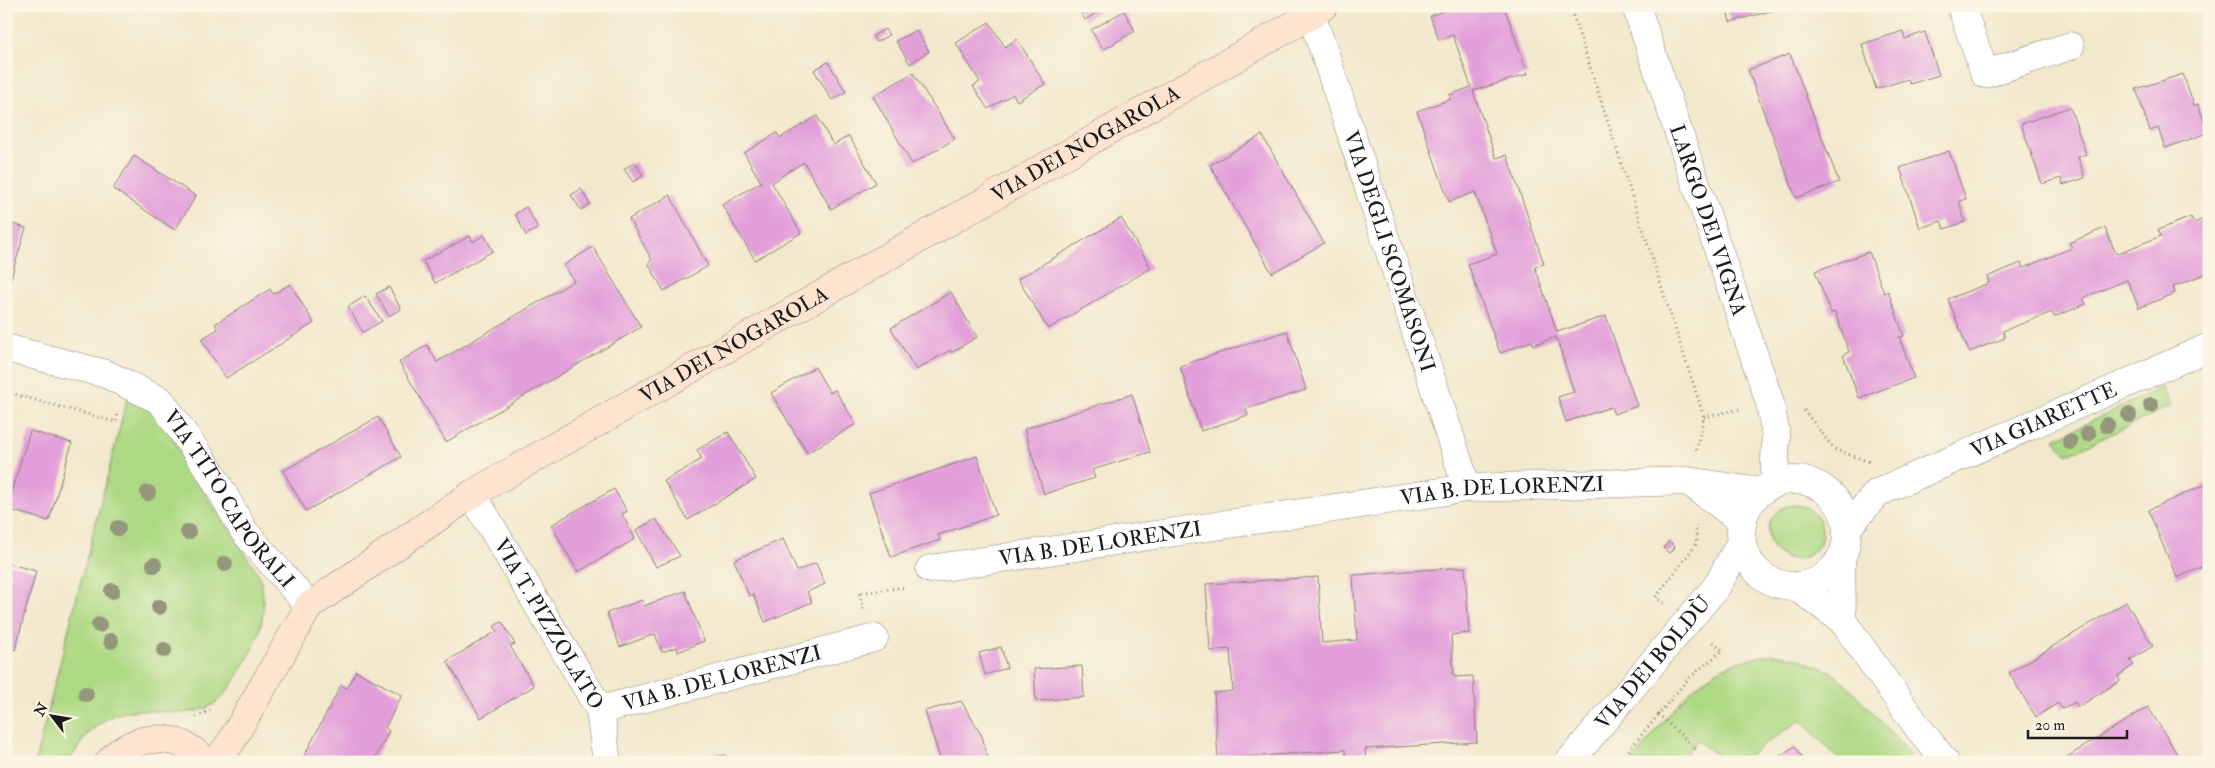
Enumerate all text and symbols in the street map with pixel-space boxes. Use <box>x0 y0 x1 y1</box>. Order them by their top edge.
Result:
street label: VIA DEI NOGAROLA <box>986 79 1185 208</box>
street label: LARGO DEI VIGNA <box>1663 121 1753 319</box>
street label: VIA DEGLI SCOMASONI <box>1337 127 1442 375</box>
street label: VIA DEI NOGAROLA <box>635 280 833 409</box>
street label: VIA GIARETTE <box>1966 376 2121 464</box>
street label: VIA TITO CAPORALI <box>158 404 301 594</box>
street label: VIA B. DE LORENZI <box>1398 470 1605 511</box>
street label: VIA B. DE LORENZI <box>997 515 1203 572</box>
street label: VIA T. PIZZOLATO <box>488 533 610 714</box>
street label: VIA DEI BOLDÙ <box>1589 590 1717 735</box>
street label: VIA B. DE LORENZI <box>619 639 824 717</box>
north arrow <box>28 690 78 740</box>
text: N <box>30 699 52 720</box>
scale bar <box>2028 708 2126 740</box>
text: 20 m <box>2035 716 2065 735</box>

